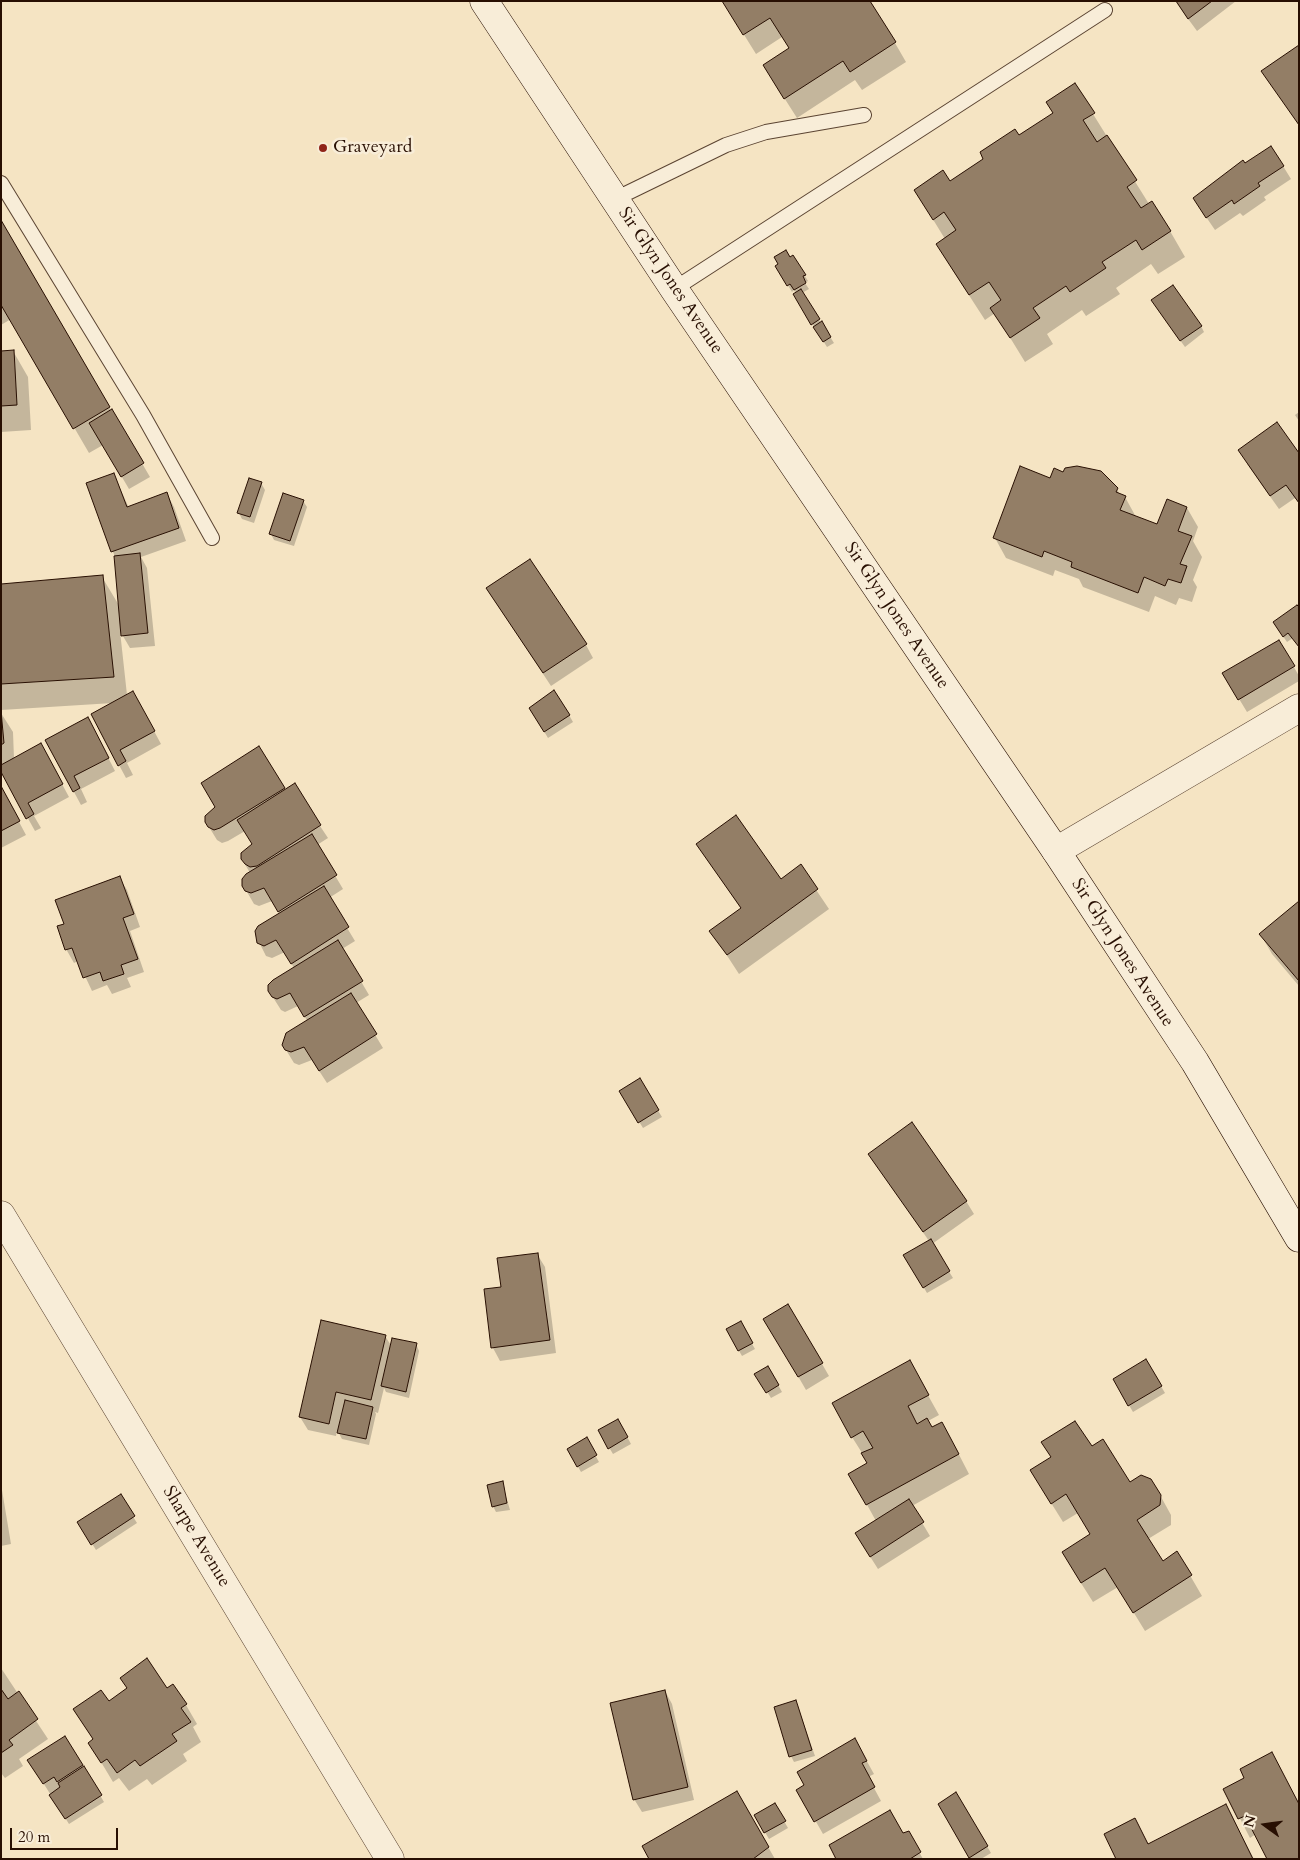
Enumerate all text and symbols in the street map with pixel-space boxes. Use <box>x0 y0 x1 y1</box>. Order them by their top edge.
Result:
place label: Graveyard <box>333 137 412 159</box>
marker: Graveyard <box>317 142 329 154</box>
street label: Sir Glyn Jones Avenue <box>613 204 727 358</box>
street label: Sir Glyn Jones Avenue <box>839 539 953 693</box>
street label: Sir Glyn Jones Avenue <box>1066 875 1178 1031</box>
street label: Sharpe Avenue <box>157 1482 235 1592</box>
north arrow <box>1240 1800 1290 1850</box>
text: N <box>1239 1813 1261 1829</box>
scale bar <box>12 1818 120 1850</box>
text: 20 m <box>18 1827 50 1847</box>

